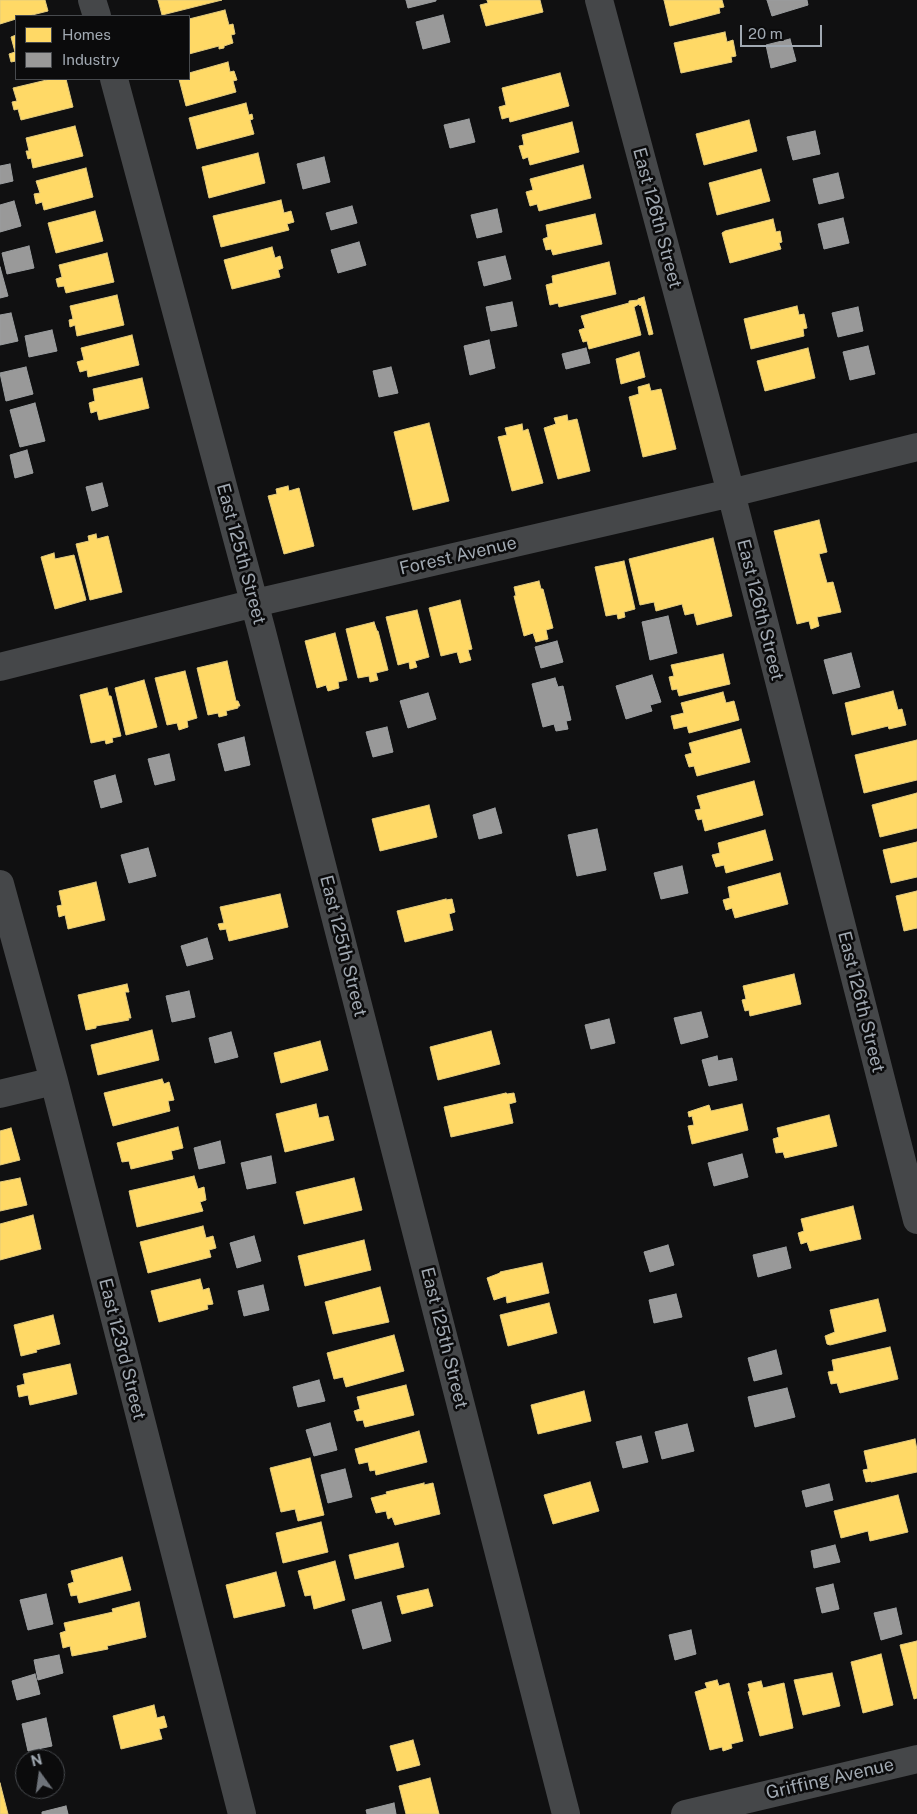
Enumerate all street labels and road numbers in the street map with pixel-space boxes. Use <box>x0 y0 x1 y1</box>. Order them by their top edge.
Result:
street label: East 126th Street <box>628 145 686 291</box>
street label: East 125th Street <box>212 481 270 627</box>
street label: Forest Avenue <box>397 532 519 580</box>
street label: East 126th Street <box>732 537 788 683</box>
street label: East 125th Street <box>315 873 371 1019</box>
street label: East 126th Street <box>833 929 889 1075</box>
street label: East 125th Street <box>416 1265 472 1411</box>
street label: East 123rd Street <box>94 1276 150 1422</box>
street label: Griffing Avenue <box>764 1754 896 1804</box>

